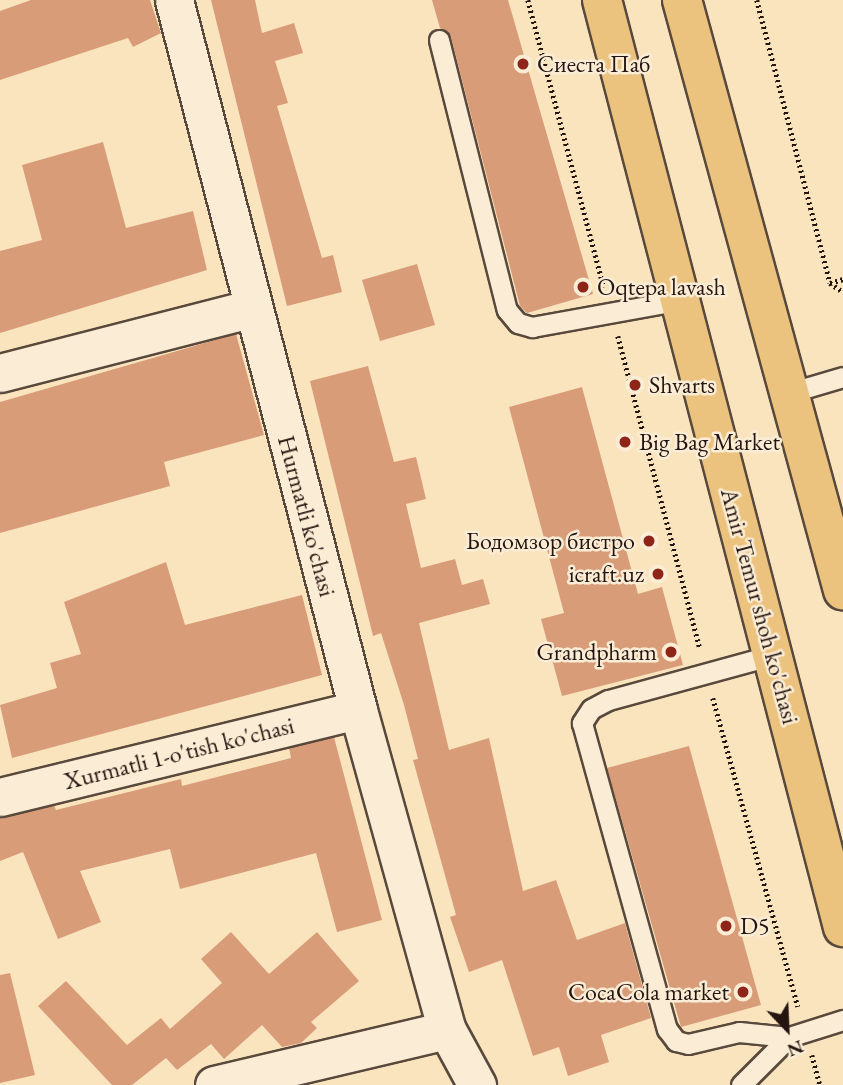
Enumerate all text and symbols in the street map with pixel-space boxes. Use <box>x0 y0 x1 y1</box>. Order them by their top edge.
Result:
place label: Сиеста Паб <box>537 50 650 78</box>
marker: Сиеста Паб <box>515 56 531 72</box>
place label: Oqtepa lavash <box>597 273 726 301</box>
marker: Oqtepa lavash <box>575 279 591 295</box>
place label: Shvarts <box>649 371 715 399</box>
marker: Shvarts <box>627 377 643 393</box>
place label: Big Bag Market <box>639 428 780 456</box>
street label: Hurmatli ko'chasi <box>272 432 342 600</box>
marker: Big Bag Market <box>617 434 633 450</box>
street label: Amir Temur shoh ko'chasi <box>715 485 805 727</box>
place label: Бодомзор бистро <box>466 527 635 555</box>
marker: Бодомзор бистро <box>641 533 657 549</box>
place label: icraft.uz <box>569 560 644 588</box>
marker: icraft.uz <box>650 566 666 582</box>
place label: Grandpharm <box>536 638 657 666</box>
marker: Grandpharm <box>663 644 679 660</box>
street label: Xurmatli 1-o'tish ko'chasi <box>61 710 297 796</box>
place label: D5 <box>740 912 770 940</box>
marker: D5 <box>718 918 734 934</box>
place label: CocaCola market <box>568 978 729 1006</box>
marker: CocaCola market <box>735 984 751 1000</box>
north arrow <box>752 994 822 1064</box>
text: N <box>783 1034 807 1063</box>

